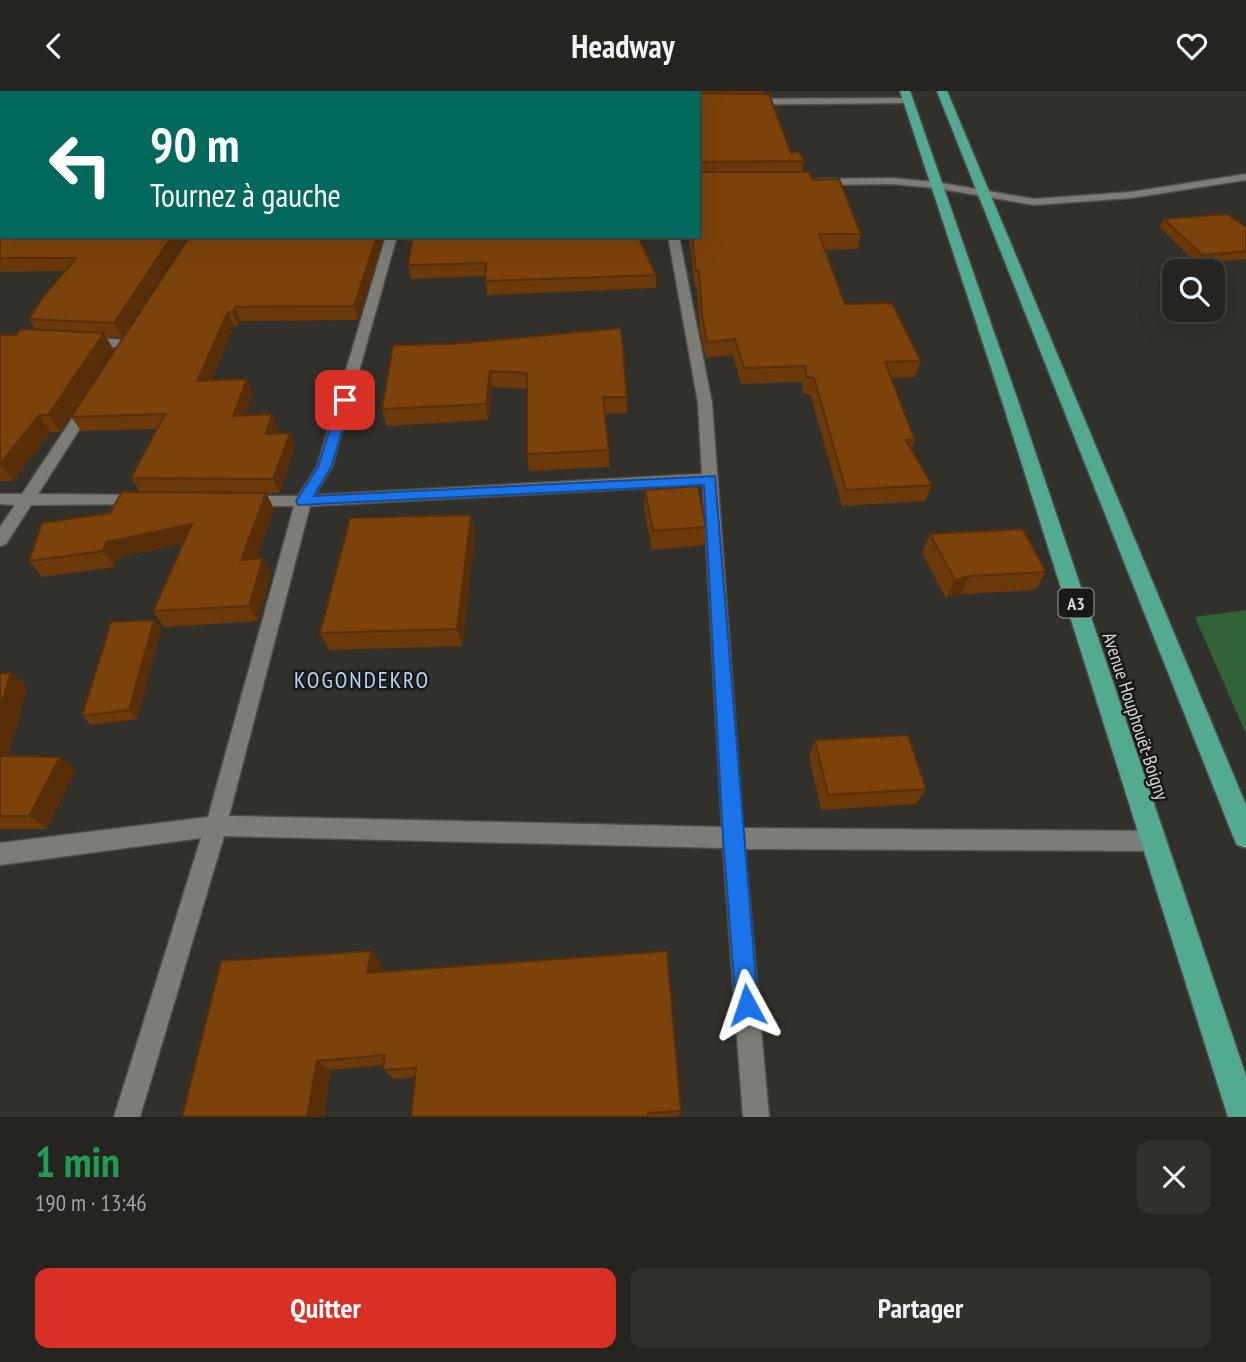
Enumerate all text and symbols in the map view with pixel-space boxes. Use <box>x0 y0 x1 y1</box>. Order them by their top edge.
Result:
text: Headway <box>571 25 675 67</box>
icon: back <box>35 27 73 65</box>
icon: heart <box>1173 27 1211 65</box>
text: 90 m <box>150 112 239 176</box>
icon: left <box>35 119 126 210</box>
text: Tournez à gauche <box>150 174 341 216</box>
map controls <box>1162 259 1225 322</box>
button: search <box>1162 259 1225 322</box>
pin <box>315 370 375 430</box>
icon: arrive <box>326 381 364 419</box>
road number: A3 <box>1058 589 1094 617</box>
street label: Avenue Houphouët-Boigny <box>1098 629 1175 804</box>
district label: KOGONDEKRO <box>294 665 430 694</box>
position arrow <box>710 968 784 1042</box>
text: 1 min <box>35 1134 120 1189</box>
button: close <box>1137 1140 1211 1214</box>
text: 190 m · 13:46 <box>35 1188 147 1217</box>
button: Quitter <box>35 1268 616 1348</box>
button: Partager <box>630 1268 1211 1348</box>

